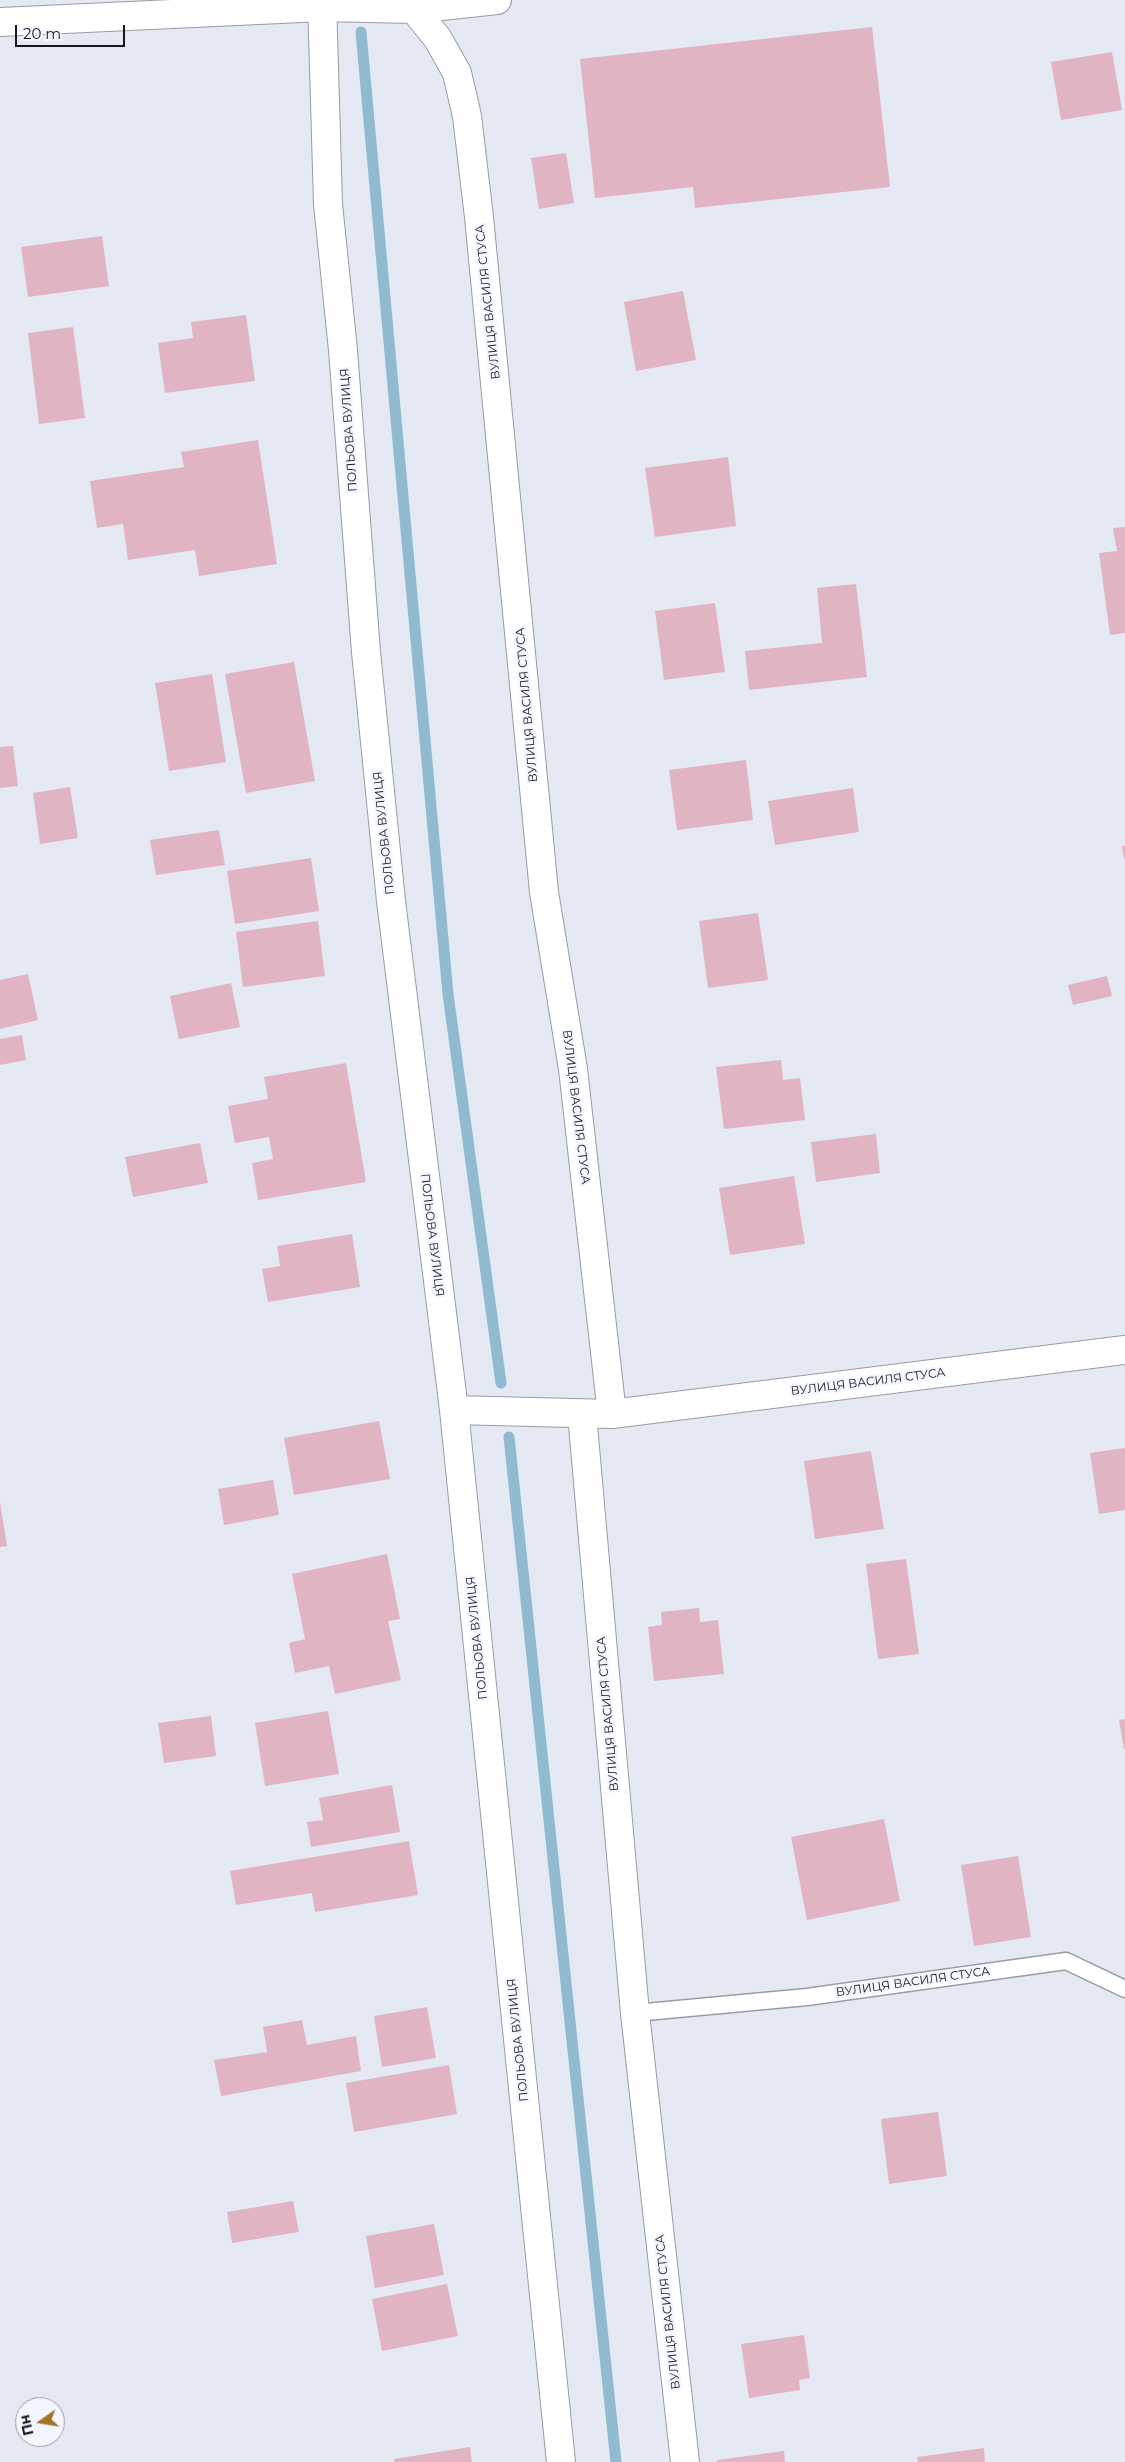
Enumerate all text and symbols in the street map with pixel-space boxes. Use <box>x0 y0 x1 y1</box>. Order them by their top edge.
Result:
scale bar <box>18 15 128 47</box>
text: 20 m <box>23 24 61 43</box>
street label: ВУЛИЦЯ ВАСИЛЯ СТУСА <box>473 224 503 380</box>
street label: ПОЛЬОВА ВУЛИЦЯ <box>337 368 361 492</box>
street label: ВУЛИЦЯ ВАСИЛЯ СТУСА <box>513 627 541 783</box>
street label: ПОЛЬОВА ВУЛИЦЯ <box>370 771 398 895</box>
street label: ВУЛИЦЯ ВАСИЛЯ СТУСА <box>559 1029 593 1185</box>
street label: ПОЛЬОВА ВУЛИЦЯ <box>417 1173 447 1297</box>
street label: ВУЛИЦЯ ВАСИЛЯ СТУСА <box>790 1365 946 1399</box>
street label: ПОЛЬОВА ВУЛИЦЯ <box>463 1576 491 1700</box>
street label: ВУЛИЦЯ ВАСИЛЯ СТУСА <box>594 1636 622 1792</box>
street label: ВУЛИЦЯ ВАСИЛЯ СТУСА <box>835 1964 991 2000</box>
street label: ПОЛЬОВА ВУЛИЦЯ <box>504 1978 532 2102</box>
street label: ВУЛИЦЯ ВАСИЛЯ СТУСА <box>653 2234 683 2390</box>
north arrow <box>15 2397 65 2447</box>
text: Пн <box>15 2413 38 2437</box>

